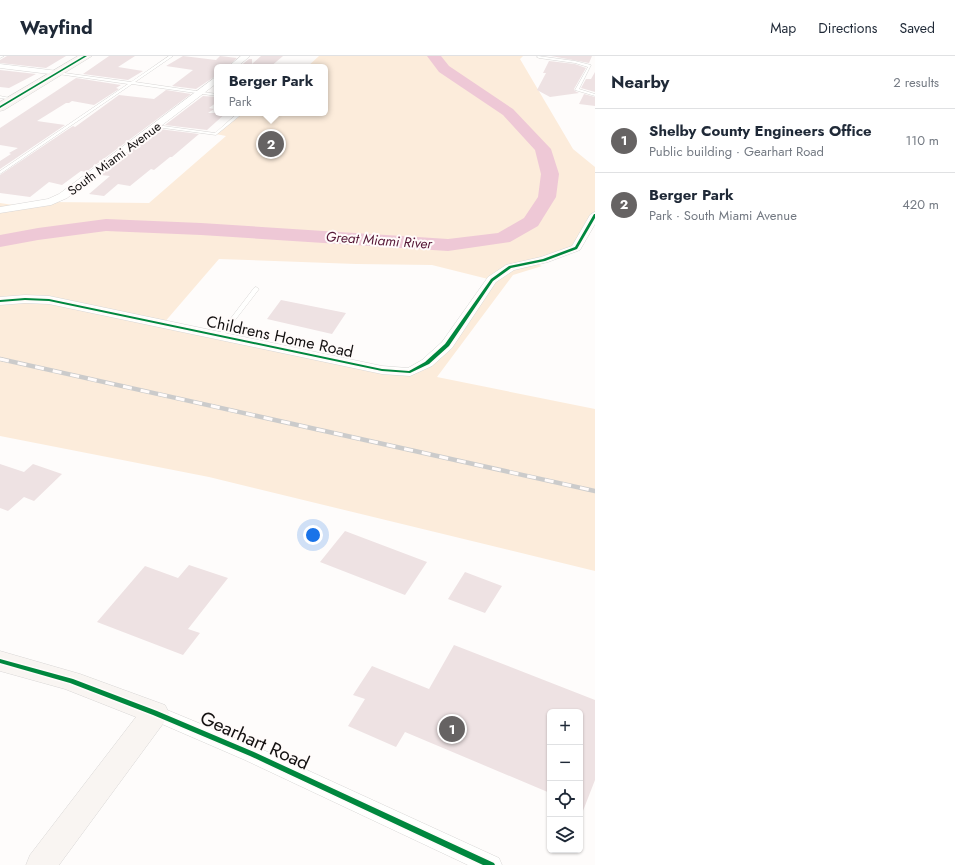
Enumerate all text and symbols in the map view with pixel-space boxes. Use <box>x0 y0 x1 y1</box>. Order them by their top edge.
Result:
text: Wayfind <box>20 14 93 41</box>
text: Map <box>770 18 796 38</box>
text: Directions <box>818 18 878 38</box>
text: Saved <box>900 18 935 38</box>
popup <box>214 64 328 116</box>
text: Berger Park <box>229 70 313 92</box>
text: Nearby <box>611 70 669 94</box>
text: 2 results <box>893 73 939 92</box>
text: Park <box>229 92 252 111</box>
street label: South Miami Avenue <box>63 117 165 200</box>
text: Shelby County Engineers Office <box>649 120 872 142</box>
pin: 2 <box>258 129 284 159</box>
text: 1 <box>621 131 627 150</box>
text: 110 m <box>905 131 939 150</box>
text: Public building · Gearhart Road <box>649 142 824 161</box>
text: Berger Park <box>649 184 734 206</box>
text: 2 <box>620 195 628 214</box>
text: 420 m <box>902 195 939 214</box>
text: Park · South Miami Avenue <box>649 206 797 225</box>
water label: Great Miami River <box>325 226 434 254</box>
street label: Childrens Home Road <box>204 310 355 363</box>
your location <box>303 525 323 545</box>
street label: Gearhart Road <box>196 704 314 777</box>
map controls <box>547 709 583 853</box>
button: + <box>547 709 583 745</box>
pin: 1 <box>439 714 465 744</box>
button: − <box>547 745 583 781</box>
button: locate <box>547 781 583 817</box>
button: layers <box>547 817 583 853</box>

